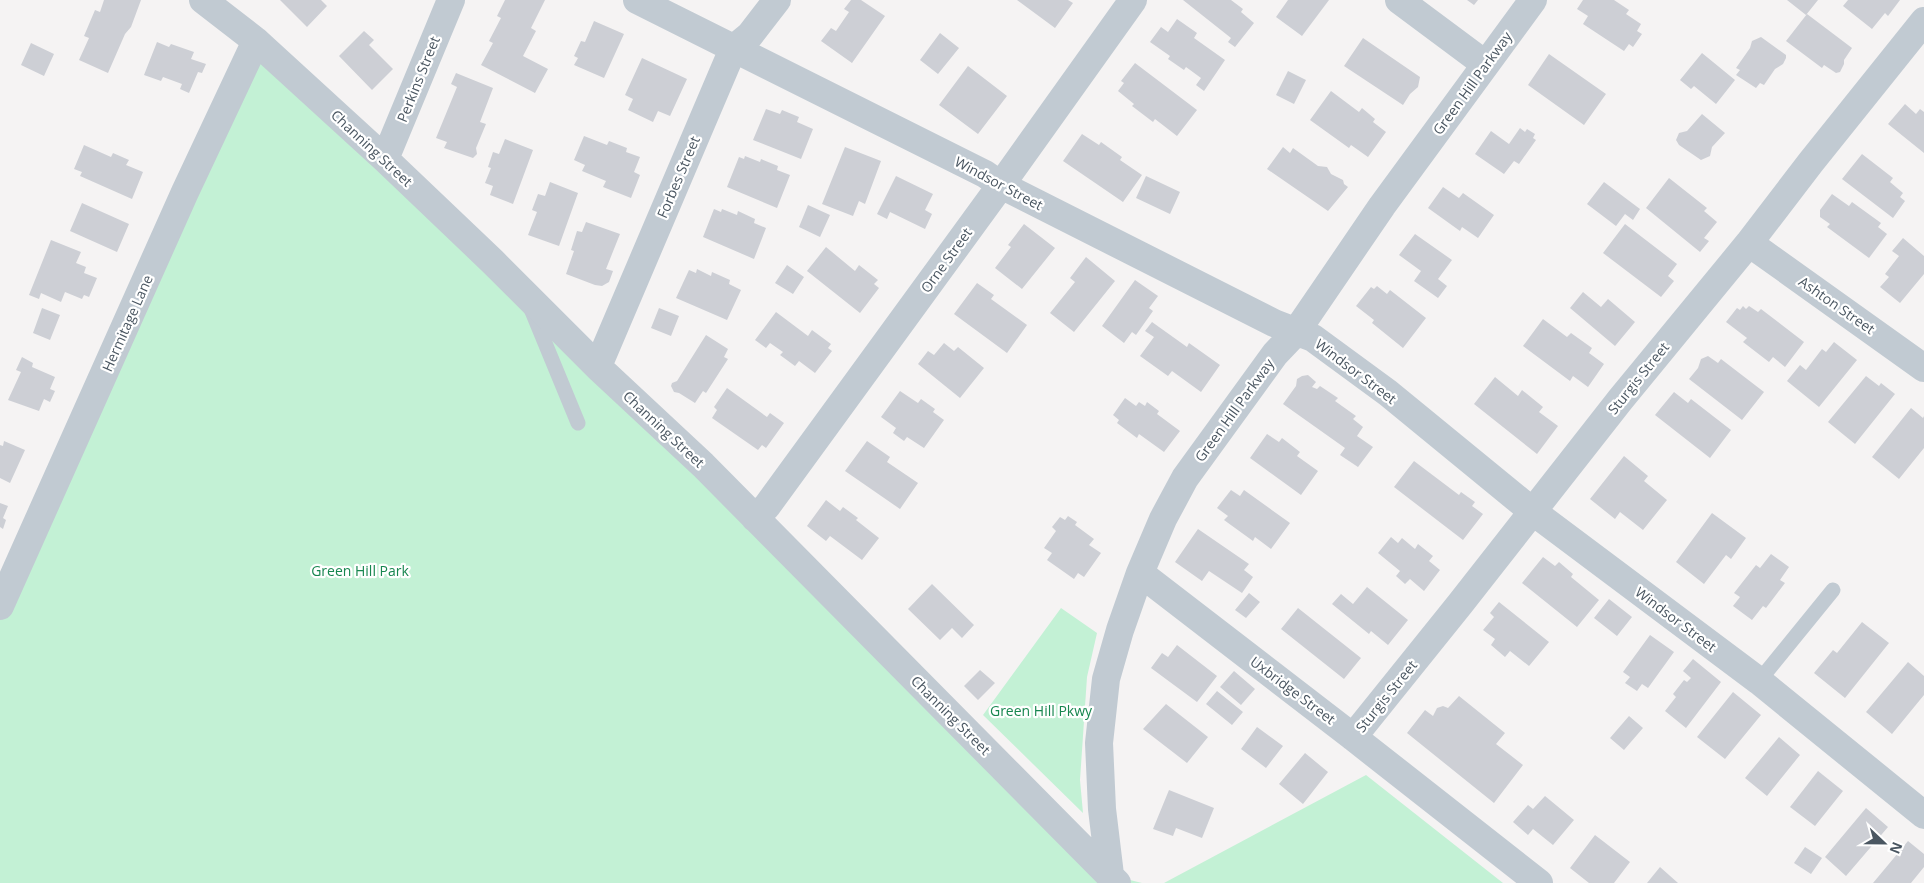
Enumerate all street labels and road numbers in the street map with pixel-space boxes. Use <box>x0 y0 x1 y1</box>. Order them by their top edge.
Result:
street label: Green Hill Parkway <box>1428 27 1517 138</box>
street label: Perkins Street <box>392 33 444 125</box>
street label: Channing Street <box>327 105 417 191</box>
street label: Forbes Street <box>652 133 704 221</box>
street label: Windsor Street <box>952 152 1046 214</box>
street label: Orne Street <box>916 224 976 296</box>
street label: Hermitage Lane <box>97 272 157 374</box>
street label: Ashton Street <box>1795 272 1879 338</box>
street label: Windsor Street <box>1311 334 1401 408</box>
street label: Sturgis Street <box>1603 338 1673 418</box>
street label: Green Hill Parkway <box>1190 354 1279 465</box>
street label: Channing Street <box>619 386 709 472</box>
street label: Windsor Street <box>1631 582 1721 656</box>
street label: Uxbridge Street <box>1247 652 1340 728</box>
street label: Sturgis Street <box>1351 656 1421 736</box>
street label: Channing Street <box>907 671 995 759</box>

